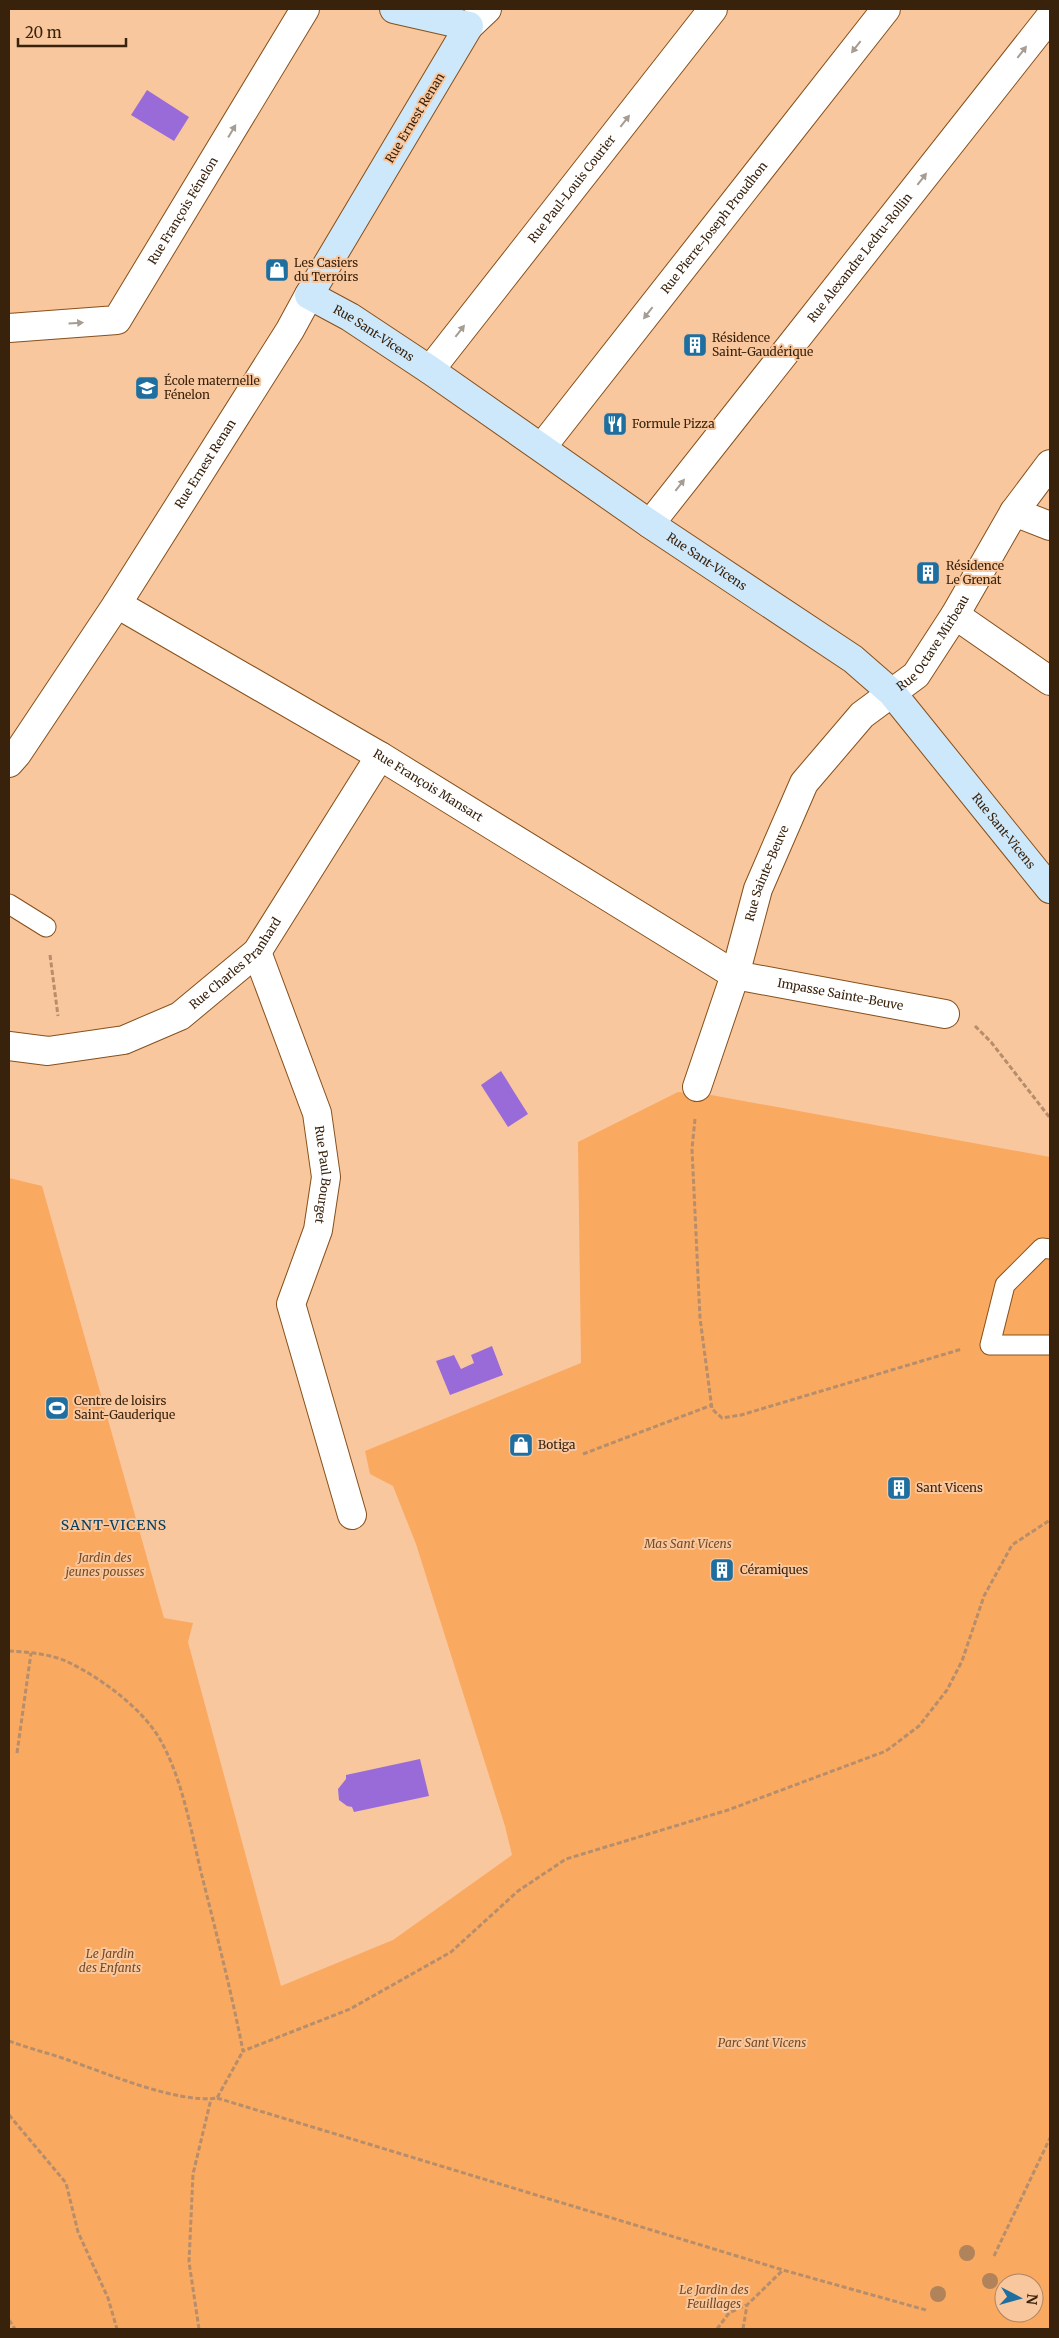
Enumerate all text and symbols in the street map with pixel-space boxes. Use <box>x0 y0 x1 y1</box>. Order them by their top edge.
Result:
scale bar <box>18 15 125 47</box>
text: 20 m <box>25 23 62 42</box>
one-way arrow <box>851 40 862 53</box>
one-way arrow <box>1017 46 1028 59</box>
street label: Rue Ernest Renan <box>382 70 447 165</box>
one-way arrow <box>620 114 630 128</box>
one-way arrow <box>227 124 236 137</box>
street label: Rue Paul-Louis Courier <box>525 131 619 246</box>
street label: Rue François Fénelon <box>144 154 221 267</box>
street label: Rue Pierre-Joseph Proudhon <box>658 158 770 296</box>
one-way arrow <box>916 173 927 186</box>
street label: Rue Alexandre Ledru-Rollin <box>804 190 915 325</box>
place label: Les Casiers du Terroirs <box>294 255 358 284</box>
shop icon: Les Casiers du Terroirs <box>264 257 290 283</box>
street label: Rue Sant-Vicens <box>331 301 417 364</box>
one-way arrow <box>643 306 654 319</box>
one-way arrow <box>69 318 85 326</box>
one-way arrow <box>455 325 466 338</box>
place label: Résidence Saint-Gaudérique <box>712 330 813 359</box>
building icon: Résidence Saint-Gaudérique <box>682 332 708 358</box>
place label: École maternelle Fénelon <box>164 373 260 402</box>
school or university icon: École maternelle Fénelon <box>134 375 160 401</box>
restaurant icon: Formule Pizza <box>602 411 628 437</box>
street label: Rue Ernest Renan <box>171 416 239 511</box>
place label: Formule Pizza <box>632 416 715 431</box>
one-way arrow <box>674 479 685 492</box>
street label: Rue Sant-Vicens <box>664 529 750 593</box>
place label: Résidence Le Grenat <box>946 558 1004 587</box>
building icon: Résidence Le Grenat <box>915 560 941 586</box>
street label: Rue Octave Mirbeau <box>893 592 972 694</box>
street label: Rue François Mansart <box>371 746 486 825</box>
street label: Rue Sant-Vicens <box>969 790 1039 872</box>
street label: Rue Sainte-Beuve <box>742 823 792 923</box>
street label: Rue Charles Pranhard <box>186 914 284 1012</box>
street label: Impasse Sainte-Beuve <box>776 975 905 1013</box>
street label: Rue Paul Bourget <box>312 1125 334 1225</box>
place label: Centre de loisirs Saint-Gauderique <box>74 1393 175 1422</box>
sports icon: Centre de loisirs Saint-Gauderique <box>44 1395 70 1421</box>
shop icon: Botiga <box>508 1432 534 1458</box>
place label: Botiga <box>538 1437 576 1452</box>
building icon: Sant Vicens <box>886 1475 912 1501</box>
place label: Sant Vicens <box>916 1480 983 1495</box>
district label: SANT-VICENS <box>61 1516 167 1534</box>
park label: Mas Sant Vicens <box>643 1536 732 1551</box>
park label: Jardin des jeunes pousses <box>63 1550 145 1579</box>
building icon: Céramiques <box>709 1557 735 1583</box>
place label: Céramiques <box>740 1562 808 1577</box>
park label: Le Jardin des Enfants <box>79 1946 141 1975</box>
park label: Parc Sant Vicens <box>718 2035 806 2050</box>
north arrow <box>994 2273 1044 2323</box>
park label: Le Jardin des Feuillages <box>679 2282 749 2311</box>
text: N <box>1022 2293 1041 2306</box>

